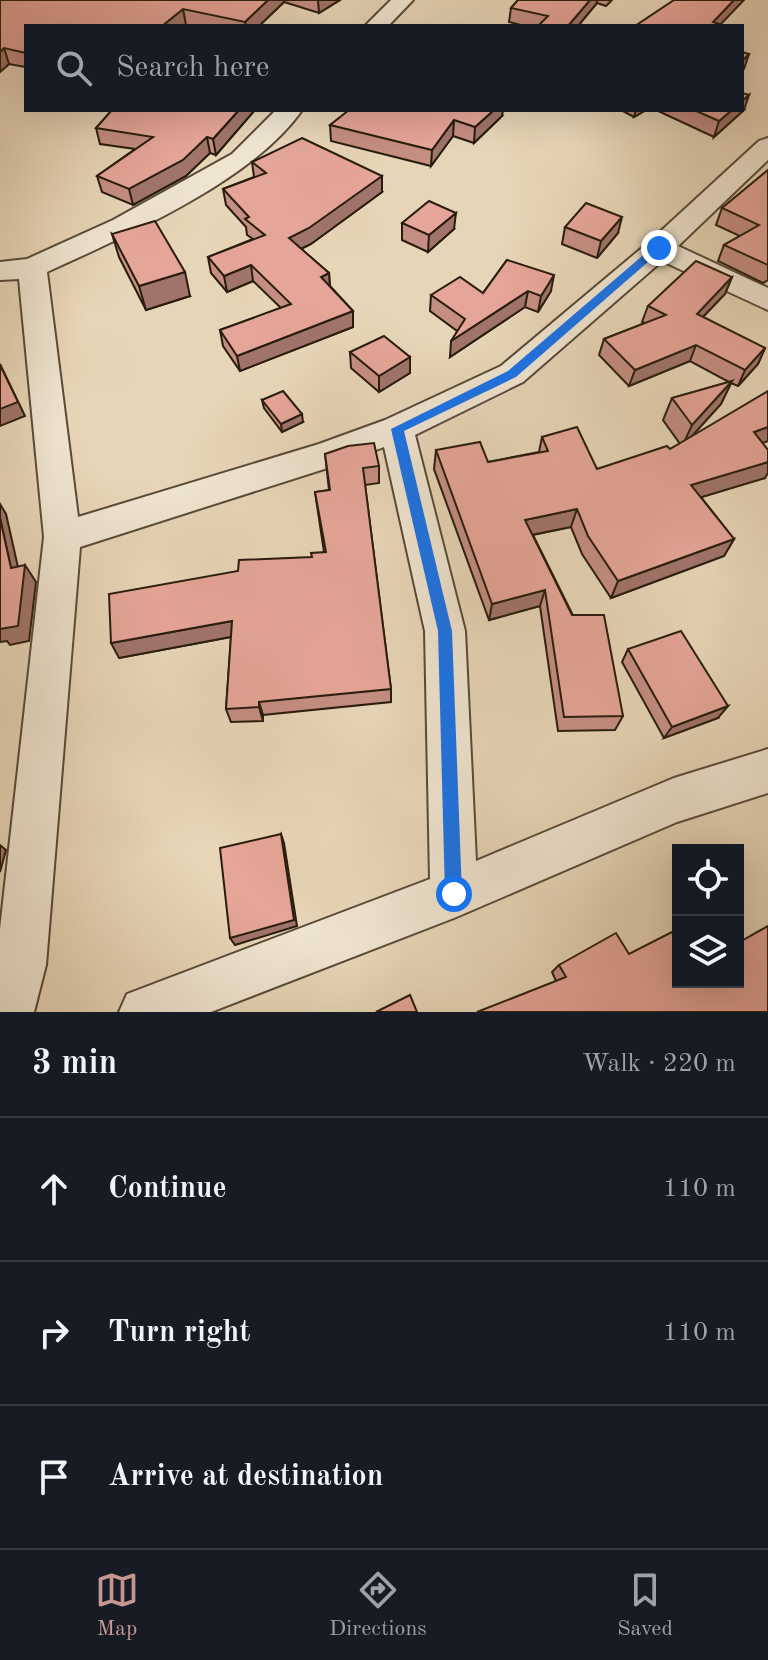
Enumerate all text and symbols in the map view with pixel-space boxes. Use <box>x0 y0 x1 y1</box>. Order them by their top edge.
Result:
search box <box>24 24 744 112</box>
icon: search <box>52 46 96 90</box>
text: Search here <box>116 53 270 83</box>
route end <box>641 230 677 266</box>
map controls <box>672 844 744 988</box>
button: locate <box>672 844 744 916</box>
route start <box>436 876 472 912</box>
button: layers <box>672 916 744 988</box>
text: 3 min <box>32 1047 117 1081</box>
text: Walk · 220 m <box>582 1051 736 1077</box>
icon: ahead <box>32 1167 76 1211</box>
text: Continue <box>108 1174 227 1204</box>
text: 110 m <box>663 1176 736 1202</box>
icon: right <box>32 1311 76 1355</box>
text: Turn right <box>108 1318 250 1348</box>
text: 110 m <box>663 1320 736 1346</box>
icon: arrive <box>32 1455 76 1499</box>
text: Arrive at destination <box>108 1462 383 1492</box>
tab: Map <box>95 1568 139 1643</box>
tab: Directions <box>329 1568 427 1643</box>
tab: Saved <box>617 1568 673 1643</box>

